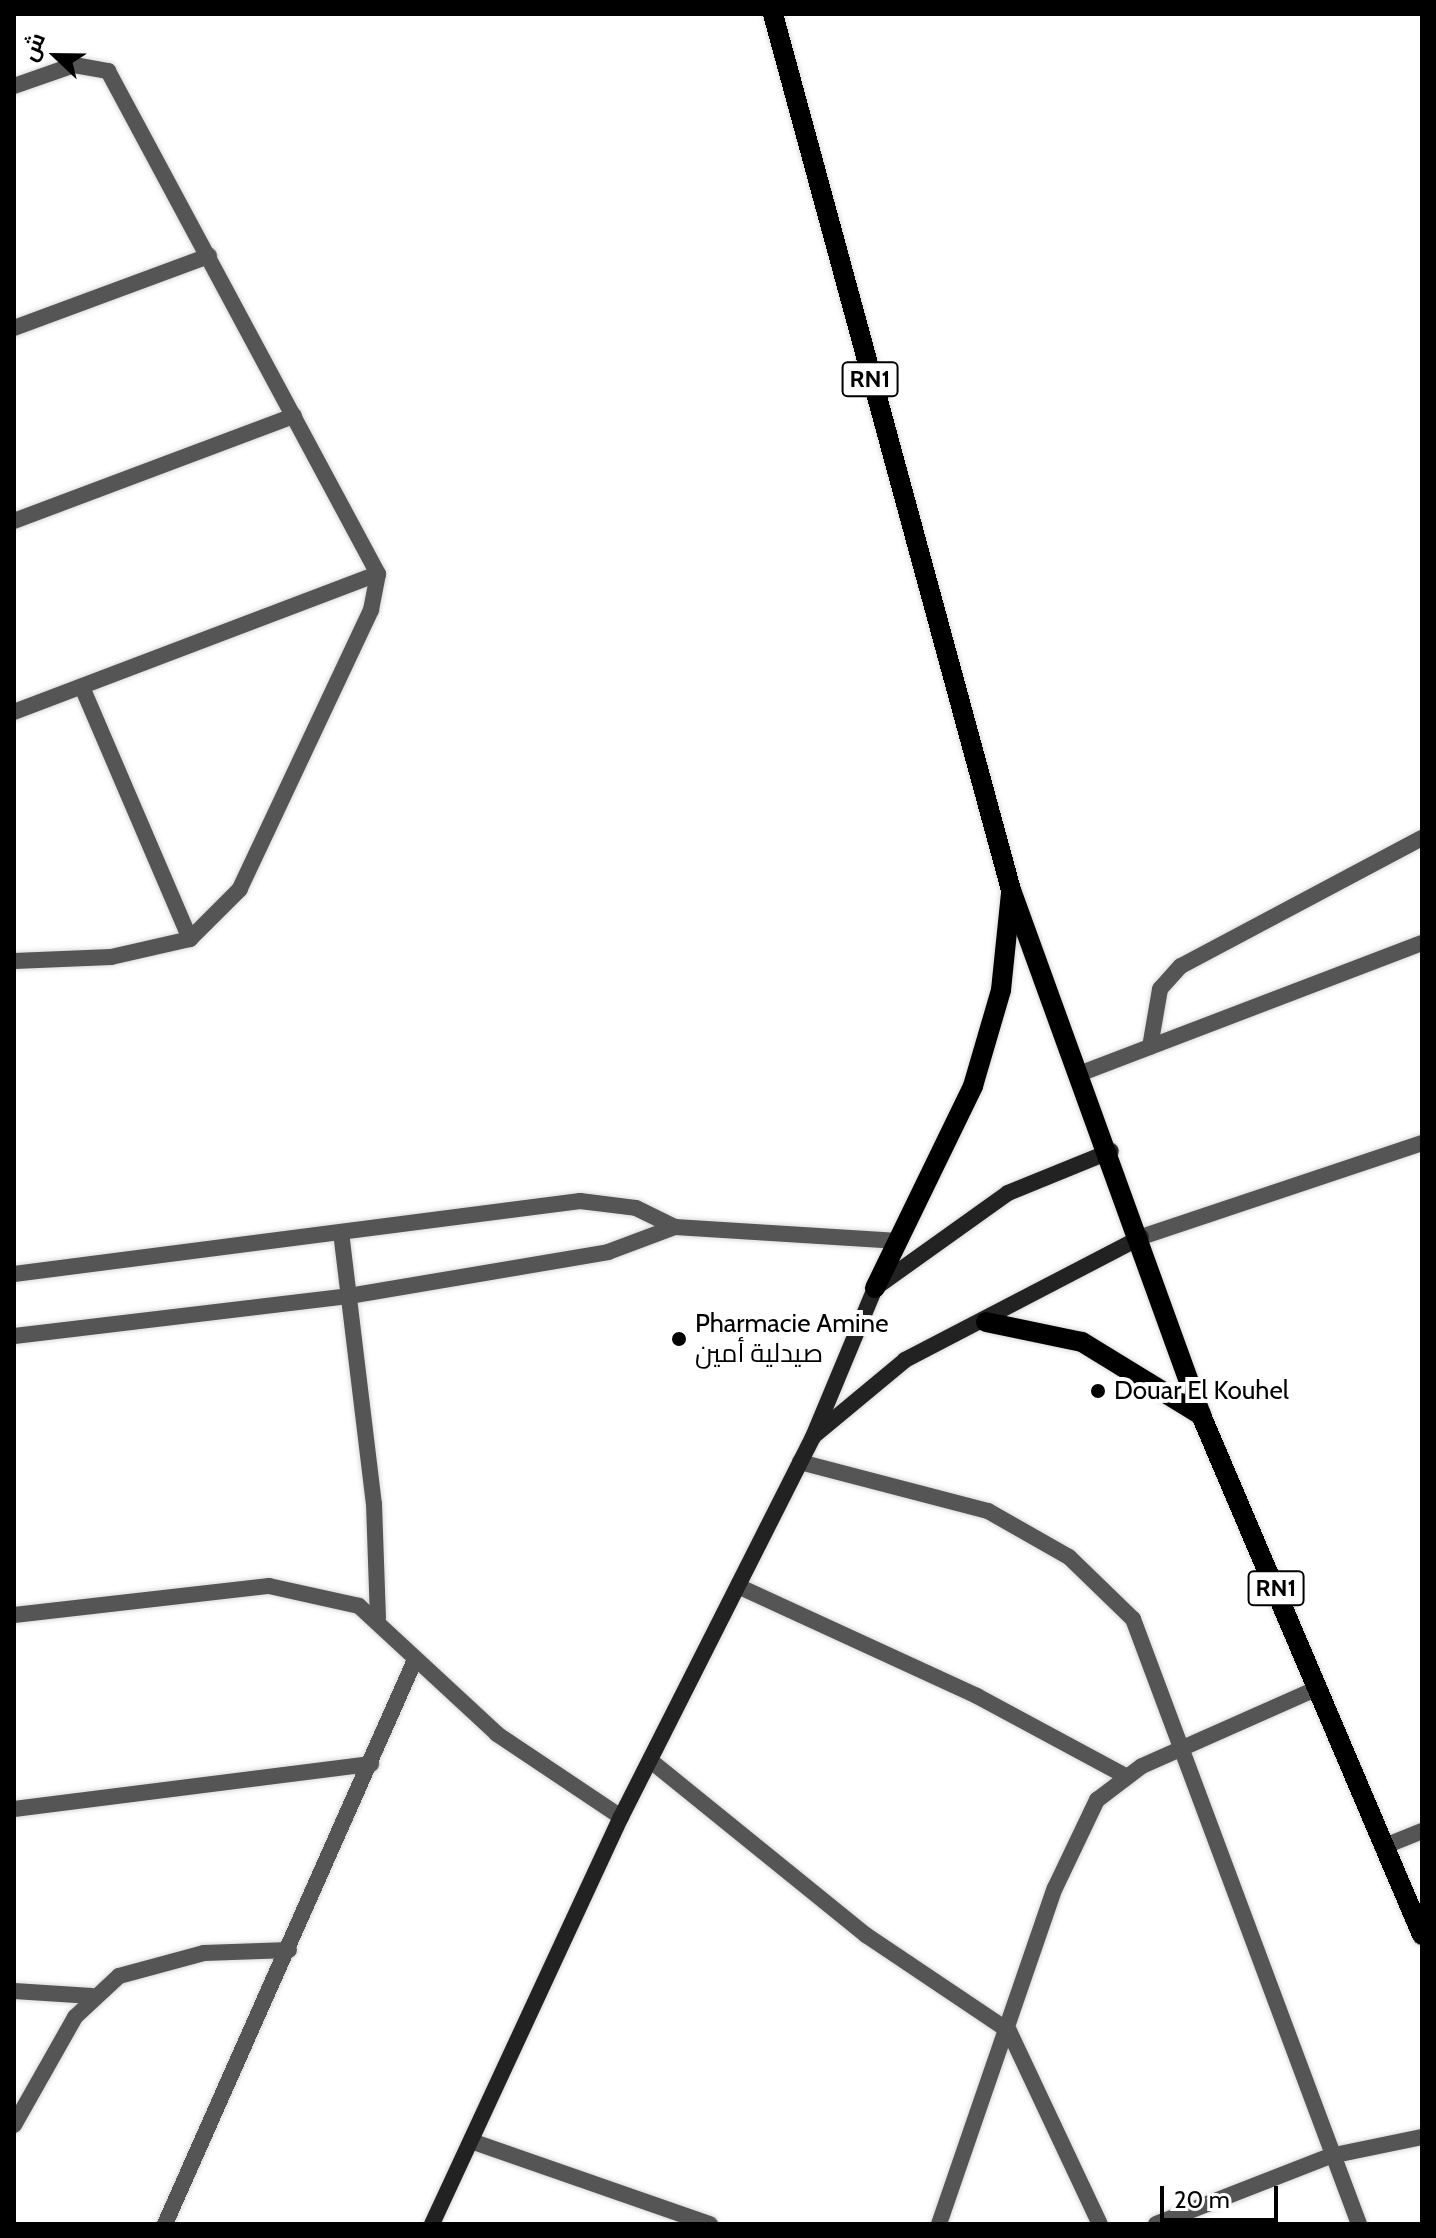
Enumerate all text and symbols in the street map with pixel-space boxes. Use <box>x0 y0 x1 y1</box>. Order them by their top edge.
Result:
north arrow <box>16 16 96 96</box>
text: ش <box>15 29 51 65</box>
road number: RN1 <box>840 359 900 399</box>
place label: Pharmacie Amine صيدلية أمين <box>695 1308 888 1370</box>
marker: Pharmacie Amine صيدلية أمين <box>670 1330 688 1348</box>
place label: Douar El Kouhel <box>1114 1375 1289 1407</box>
marker: Douar El Kouhel <box>1089 1382 1107 1400</box>
road number: RN1 <box>1246 1568 1306 1608</box>
scale bar <box>1164 2170 1282 2220</box>
text: 20 m <box>1174 2185 1230 2214</box>

